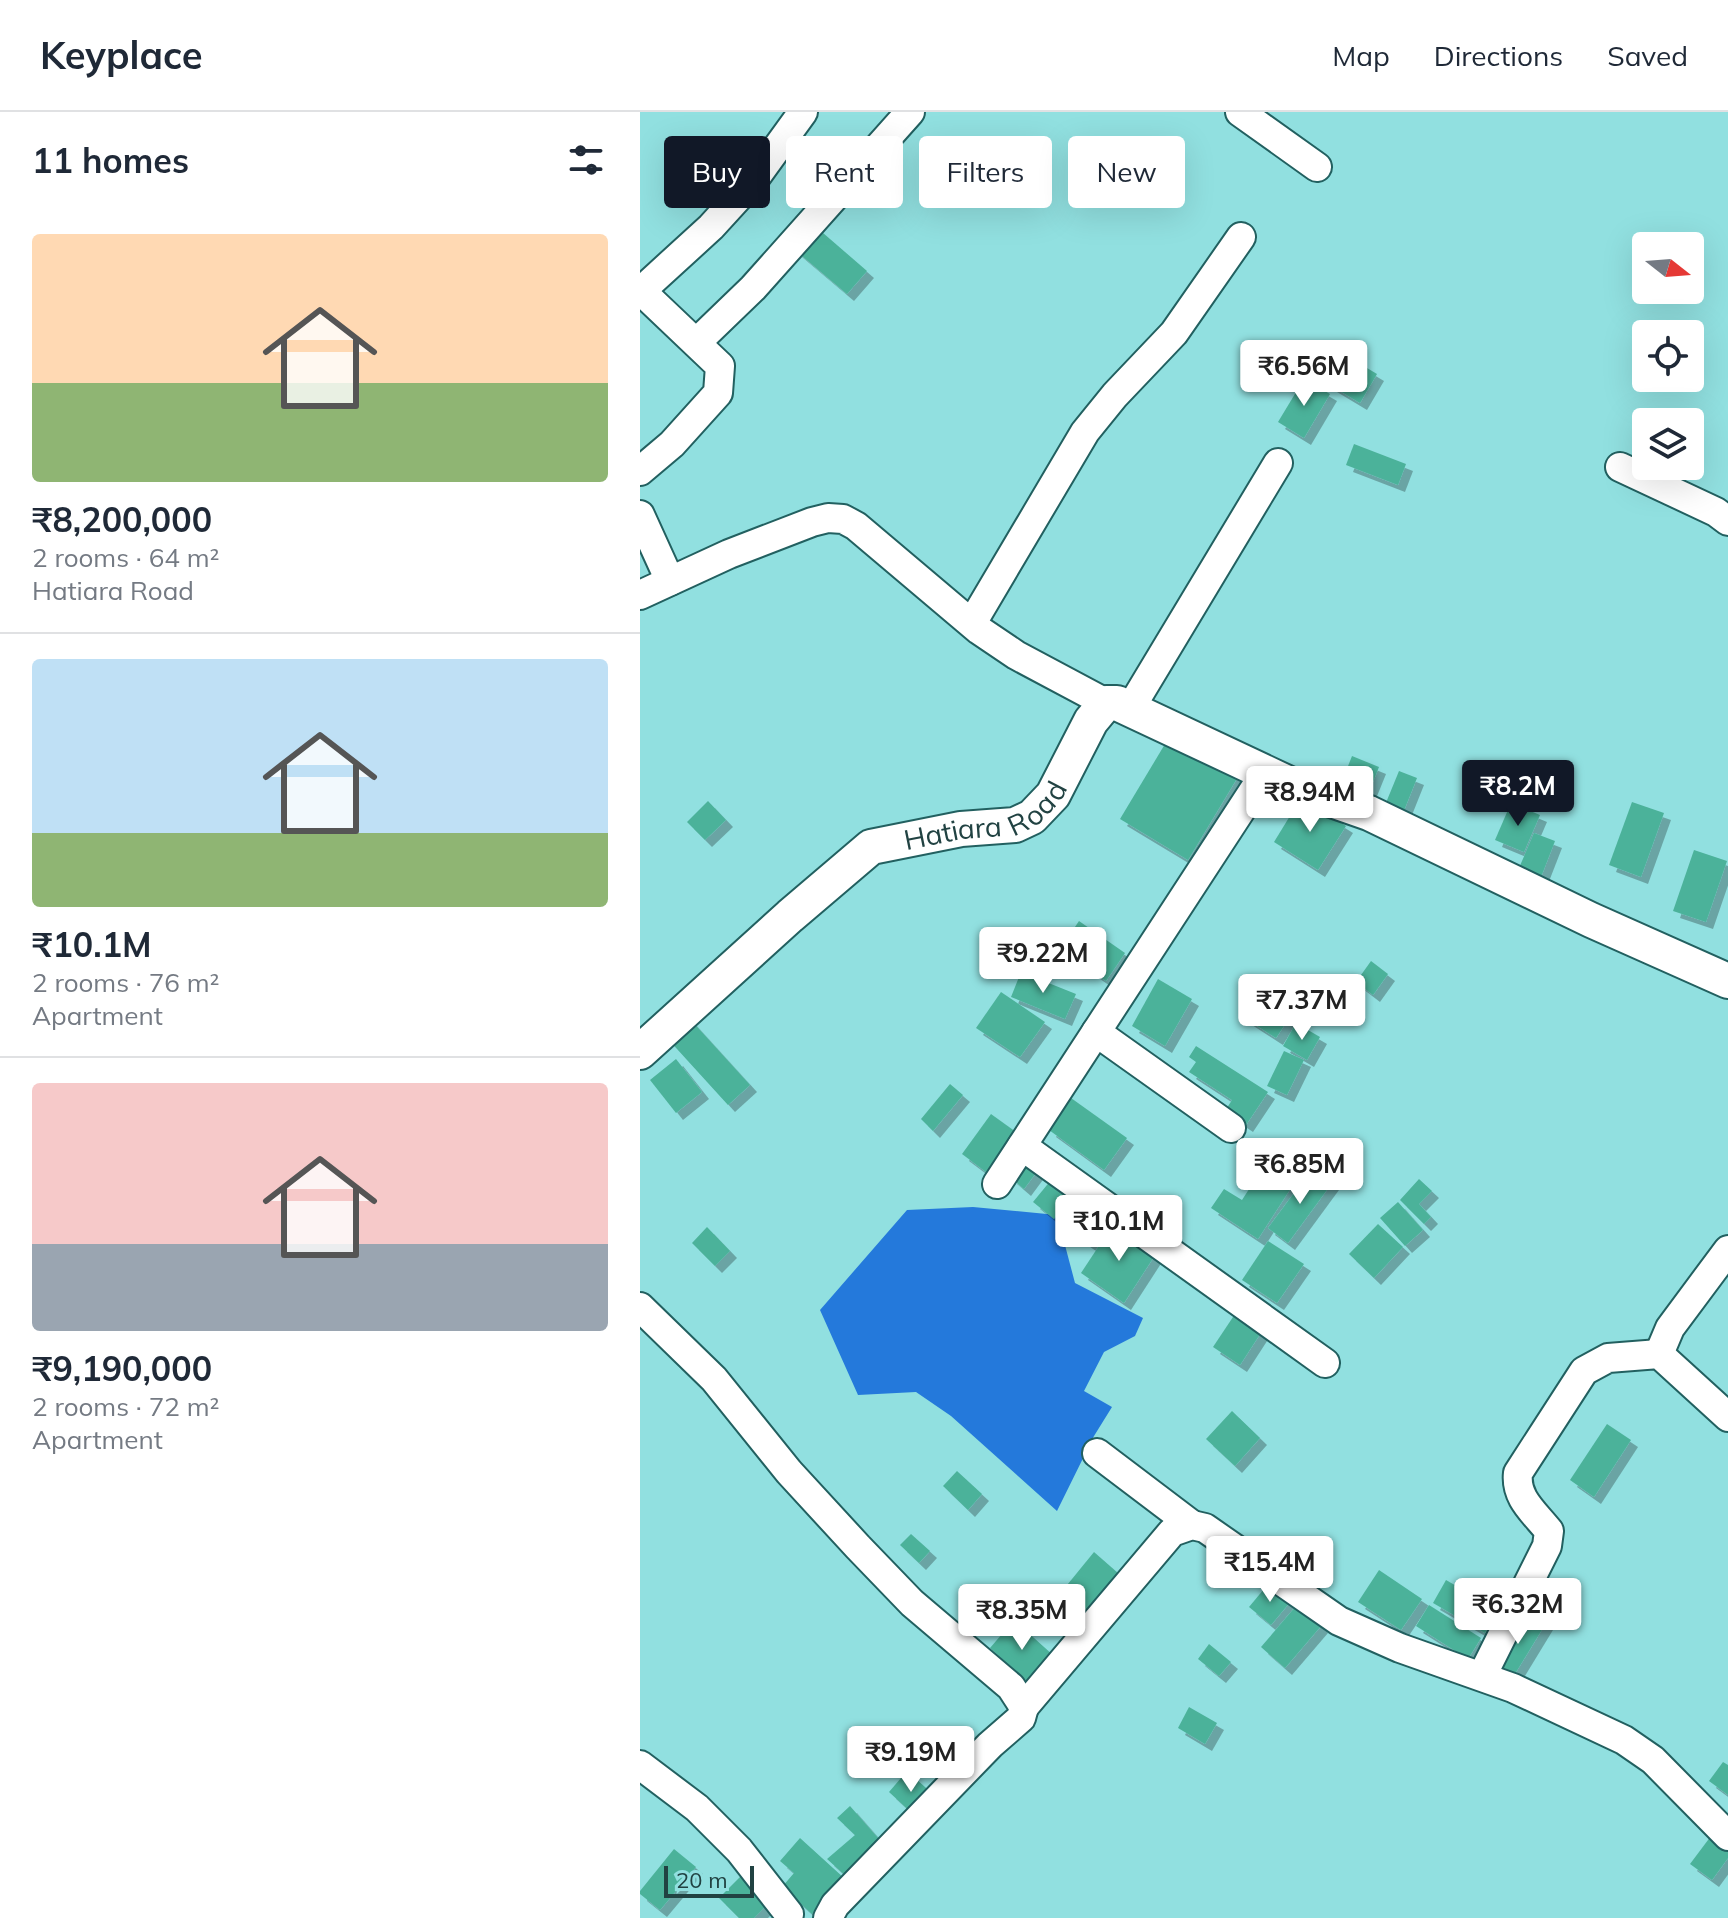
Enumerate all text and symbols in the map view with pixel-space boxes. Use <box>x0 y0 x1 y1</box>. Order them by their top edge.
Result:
text: Keyplace <box>40 31 203 79</box>
text: Map <box>1332 38 1390 73</box>
text: Directions <box>1434 38 1563 73</box>
text: Saved <box>1607 38 1688 73</box>
chip: Buy <box>664 136 770 208</box>
chip: Rent <box>786 136 903 208</box>
chip: Filters <box>919 136 1052 208</box>
chip: New <box>1068 136 1185 208</box>
icon: filters <box>564 138 608 182</box>
text: 11 homes <box>32 139 189 182</box>
north arrow <box>1632 232 1704 304</box>
map controls <box>1632 232 1704 480</box>
icon: home <box>248 286 392 430</box>
button: locate <box>1632 320 1704 392</box>
pin: ₹6.56M <box>1239 340 1369 408</box>
text: ₹6.56M <box>1258 349 1350 382</box>
button: layers <box>1632 408 1704 480</box>
text: ₹8,200,000 <box>32 498 212 541</box>
text: 2 rooms · 64 m² <box>32 541 219 574</box>
text: Hatiara Road <box>32 574 194 607</box>
icon: home <box>248 711 392 855</box>
pin: ₹8.2M <box>1462 760 1574 828</box>
pin: ₹8.94M <box>1245 766 1375 834</box>
text: ₹8.2M <box>1480 769 1556 802</box>
street label: Hatiara Road <box>901 775 1074 857</box>
text: ₹8.94M <box>1264 775 1356 808</box>
text: ₹10.1M <box>32 923 152 966</box>
pin: ₹9.22M <box>978 927 1108 995</box>
text: ₹9.22M <box>997 936 1089 969</box>
text: 2 rooms · 76 m² <box>32 966 219 999</box>
pin: ₹7.37M <box>1237 974 1367 1042</box>
text: ₹7.37M <box>1256 983 1348 1016</box>
text: Apartment <box>32 999 163 1032</box>
icon: home <box>248 1135 392 1279</box>
pin: ₹6.85M <box>1235 1138 1365 1206</box>
text: ₹6.85M <box>1254 1147 1346 1180</box>
pin: ₹10.1M <box>1054 1195 1184 1263</box>
text: ₹10.1M <box>1073 1204 1165 1237</box>
text: ₹9,190,000 <box>32 1347 212 1390</box>
text: 2 rooms · 72 m² <box>32 1390 219 1423</box>
text: Apartment <box>32 1423 163 1456</box>
pin: ₹15.4M <box>1205 1536 1335 1604</box>
text: ₹15.4M <box>1224 1545 1316 1578</box>
pin: ₹6.32M <box>1453 1578 1583 1646</box>
pin: ₹8.35M <box>957 1584 1087 1652</box>
text: ₹6.32M <box>1472 1587 1564 1620</box>
text: ₹8.35M <box>976 1593 1068 1626</box>
pin: ₹9.19M <box>846 1726 976 1794</box>
text: ₹9.19M <box>865 1735 957 1768</box>
scale bar <box>664 1862 754 1898</box>
text: 20 m <box>676 1866 727 1894</box>

